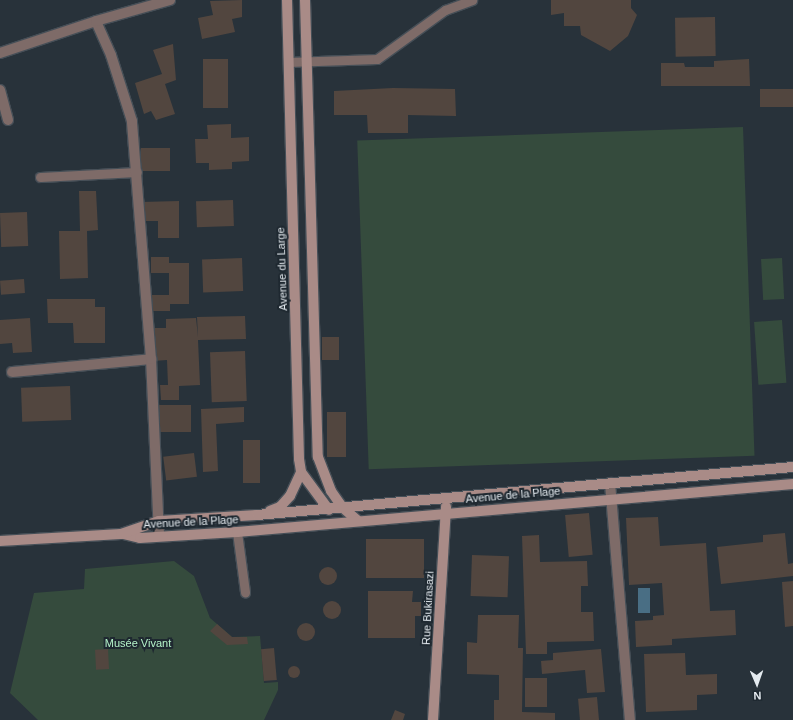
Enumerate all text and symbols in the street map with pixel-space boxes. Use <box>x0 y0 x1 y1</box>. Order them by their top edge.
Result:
street label: Avenue du Large <box>274 227 290 311</box>
street label: Avenue de la Plage <box>465 484 561 506</box>
street label: Avenue de la Plage <box>143 513 239 531</box>
street label: Rue Bukirasazi <box>419 571 437 645</box>
park label: Musée Vivant <box>105 636 171 650</box>
north arrow <box>737 664 777 704</box>
text: N <box>753 690 762 702</box>

